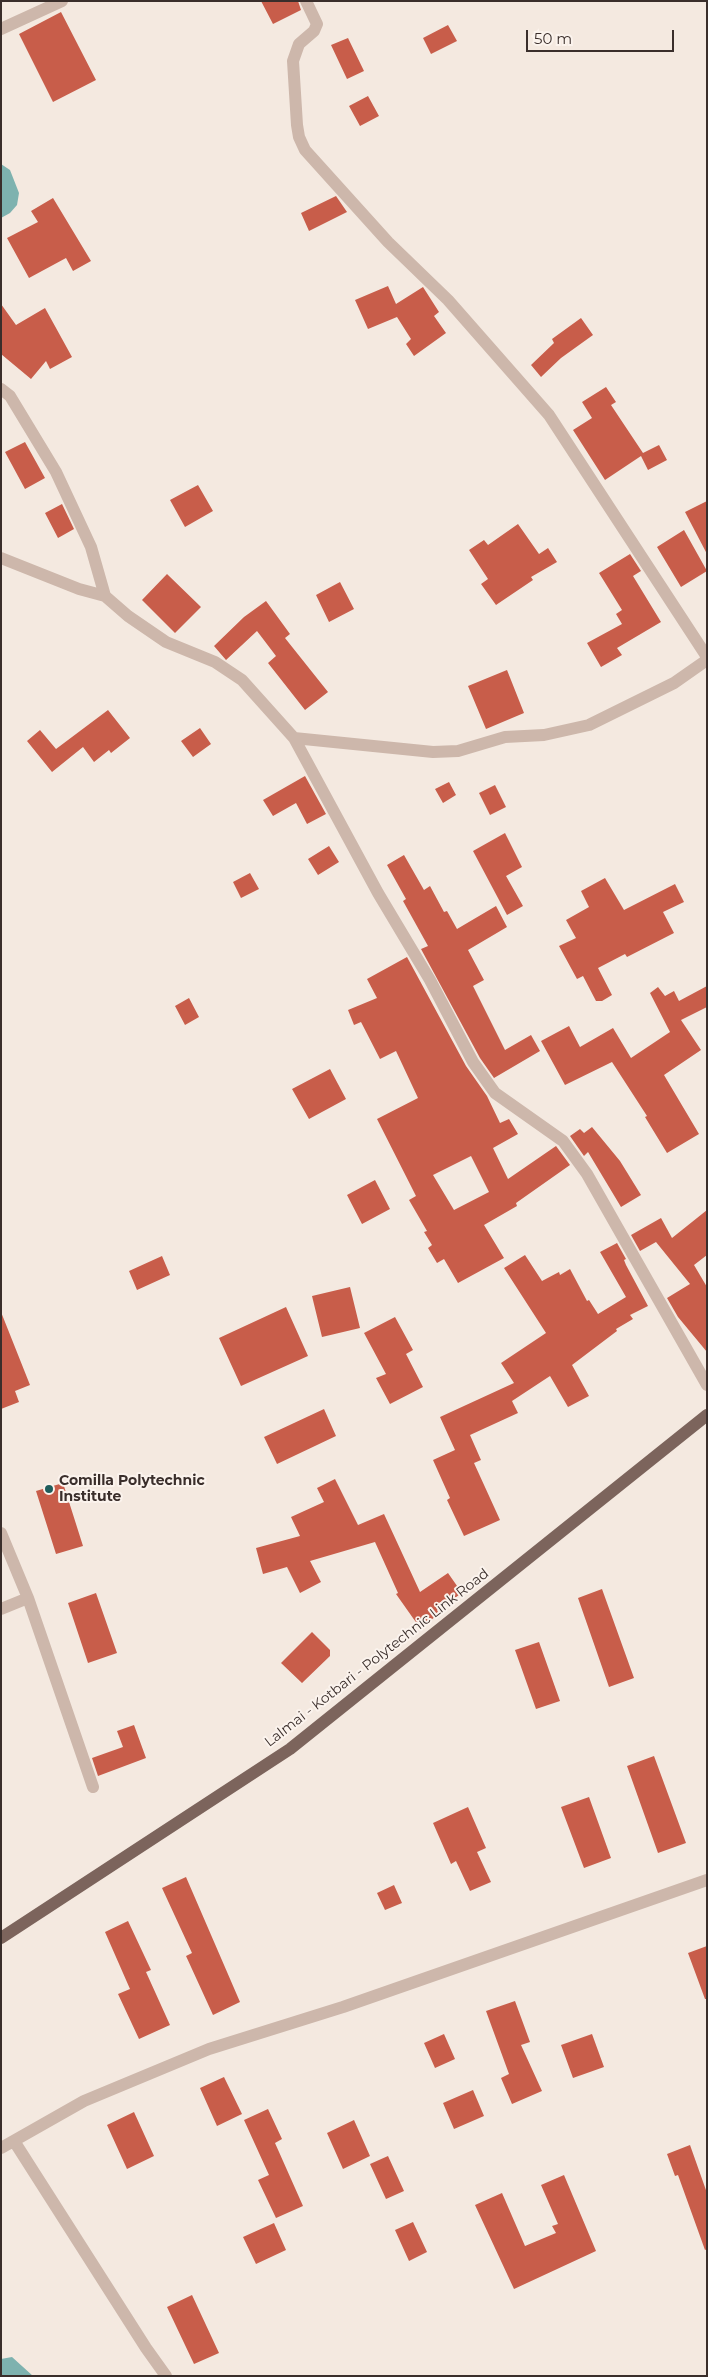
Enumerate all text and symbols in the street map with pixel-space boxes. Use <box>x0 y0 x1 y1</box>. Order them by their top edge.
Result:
scale bar <box>528 20 676 52</box>
text: 50 m <box>534 29 572 48</box>
place label: Comilla Polytechnic Institute <box>59 1473 205 1505</box>
marker: Comilla Polytechnic Institute <box>43 1483 55 1495</box>
street label: Lalmai - Kotbari - Polytechnic Link Road <box>262 1565 492 1751</box>

